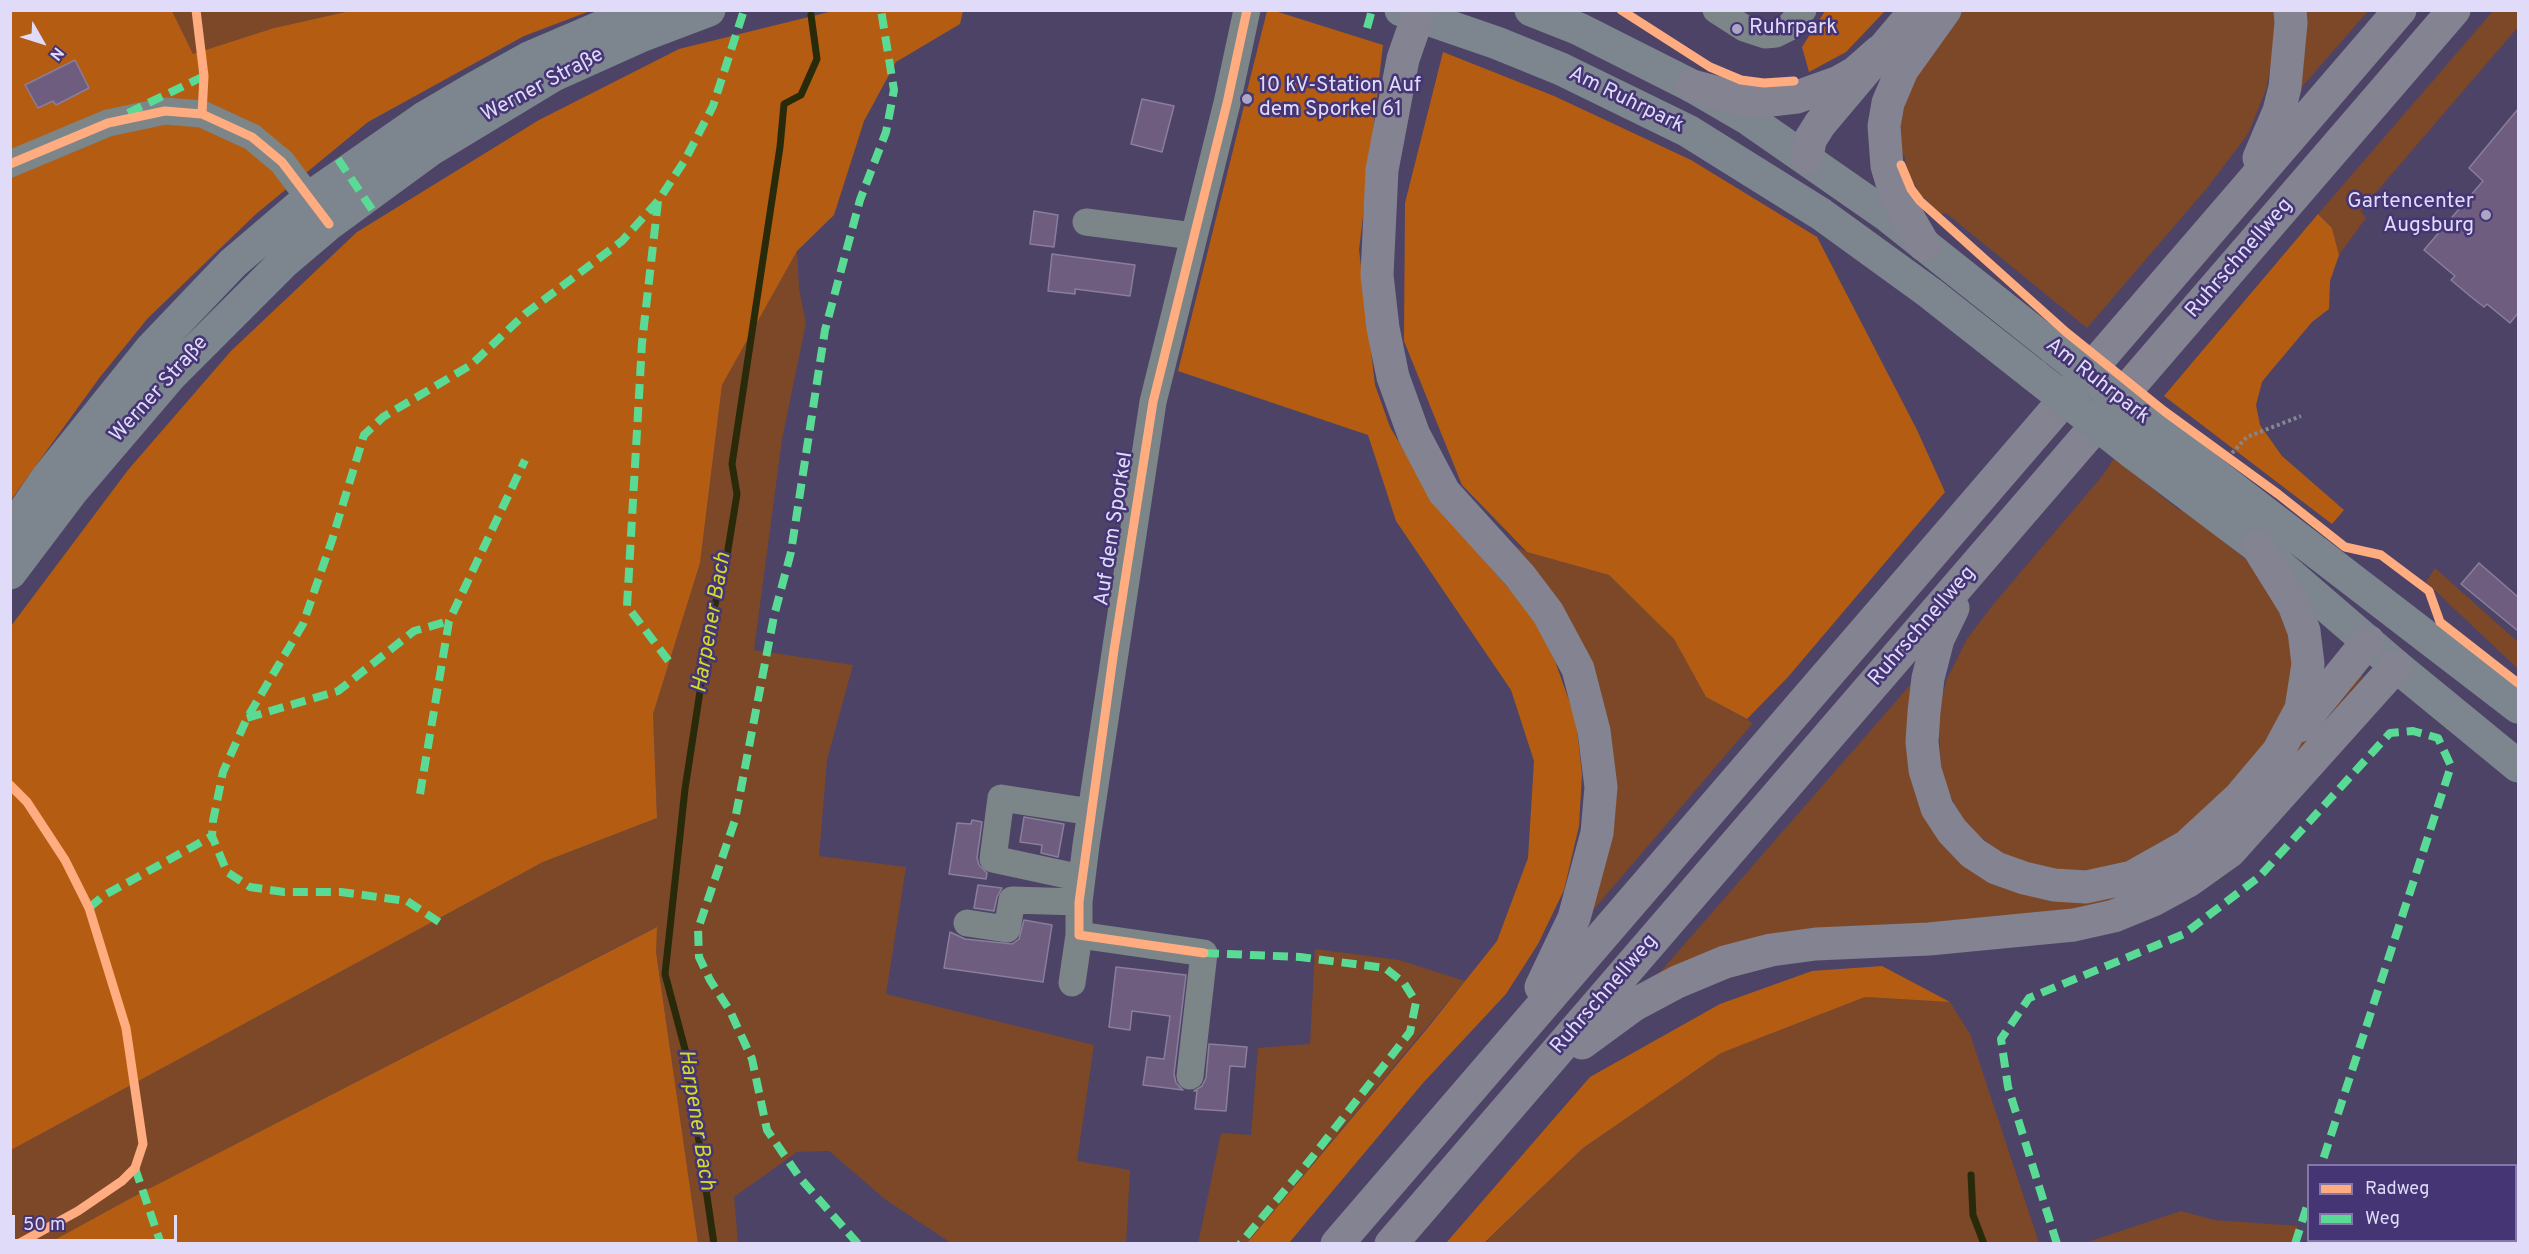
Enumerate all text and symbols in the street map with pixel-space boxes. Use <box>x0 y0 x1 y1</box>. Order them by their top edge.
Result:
north arrow <box>12 12 72 72</box>
place label: Ruhrpark <box>1749 16 1837 42</box>
marker: Ruhrpark <box>1730 22 1744 36</box>
text: N <box>45 43 67 64</box>
street label: Werner Straße <box>478 43 608 129</box>
street label: Am Ruhrpark <box>1564 62 1688 140</box>
place label: 10 kV-Station Auf dem Sporkel 61 <box>1259 74 1421 124</box>
marker: 10 kV-Station Auf dem Sporkel 61 <box>1240 92 1254 106</box>
place label: Gartencenter Augsburg <box>2347 190 2474 240</box>
street label: Ruhrschnellweg <box>2181 194 2299 324</box>
marker: Gartencenter Augsburg <box>2479 208 2493 222</box>
street label: Werner Straße <box>106 332 214 448</box>
street label: Am Ruhrpark <box>2040 333 2154 431</box>
street label: Auf dem Sporkel <box>1090 450 1140 608</box>
water label: Harpener Bach <box>688 551 738 695</box>
street label: Ruhrschnellweg <box>1864 562 1982 692</box>
street label: Ruhrschnellweg <box>1546 930 1664 1060</box>
water label: Harpener Bach <box>671 1048 719 1192</box>
legend <box>2307 1164 2517 1242</box>
text: Radweg <box>2365 1178 2429 1201</box>
scale bar <box>15 1203 180 1241</box>
text: Weg <box>2365 1208 2400 1231</box>
text: 50 m <box>23 1214 65 1237</box>

